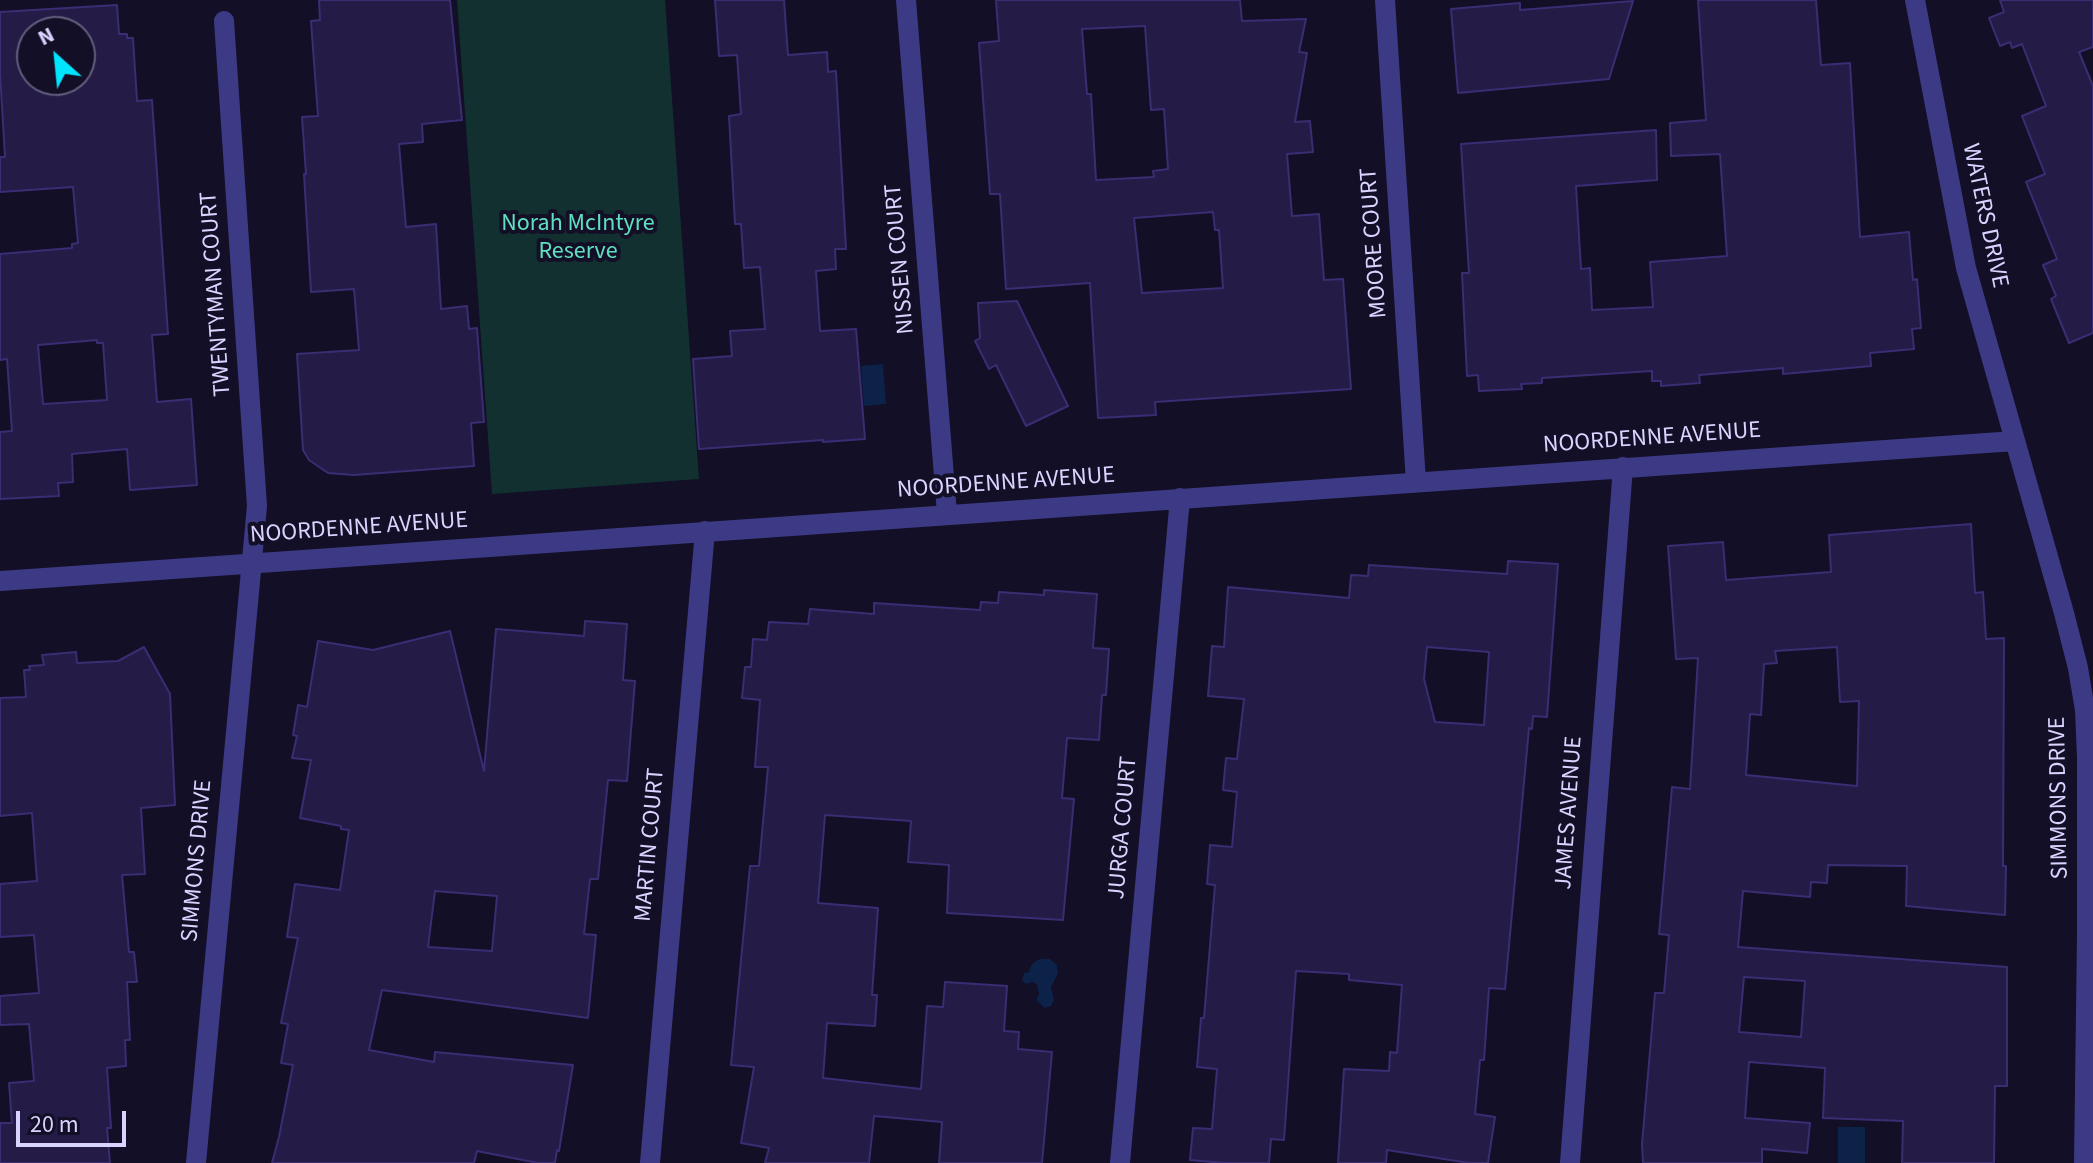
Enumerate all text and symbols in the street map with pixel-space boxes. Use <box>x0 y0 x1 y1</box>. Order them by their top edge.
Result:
north arrow <box>16 16 96 96</box>
text: N <box>32 19 60 54</box>
street label: WATERS DRIVE <box>1955 141 2013 291</box>
street label: MOORE COURT <box>1355 167 1395 319</box>
street label: NISSEN COURT <box>880 183 922 335</box>
street label: TWENTYMAN COURT <box>195 191 239 397</box>
park label: Norah McIntyre Reserve <box>501 211 655 267</box>
street label: NOORDENNE AVENUE <box>1542 417 1762 461</box>
street label: NOORDENNE AVENUE <box>896 462 1116 506</box>
street label: NOORDENNE AVENUE <box>249 507 469 551</box>
street label: SIMMONS DRIVE <box>2044 716 2076 880</box>
street label: JAMES AVENUE <box>1550 735 1590 891</box>
street label: JURGA COURT <box>1103 755 1145 901</box>
street label: MARTIN COURT <box>630 767 672 923</box>
street label: SIMMONS DRIVE <box>177 779 219 943</box>
scale bar <box>20 1095 130 1145</box>
text: 20 m <box>30 1107 79 1142</box>

